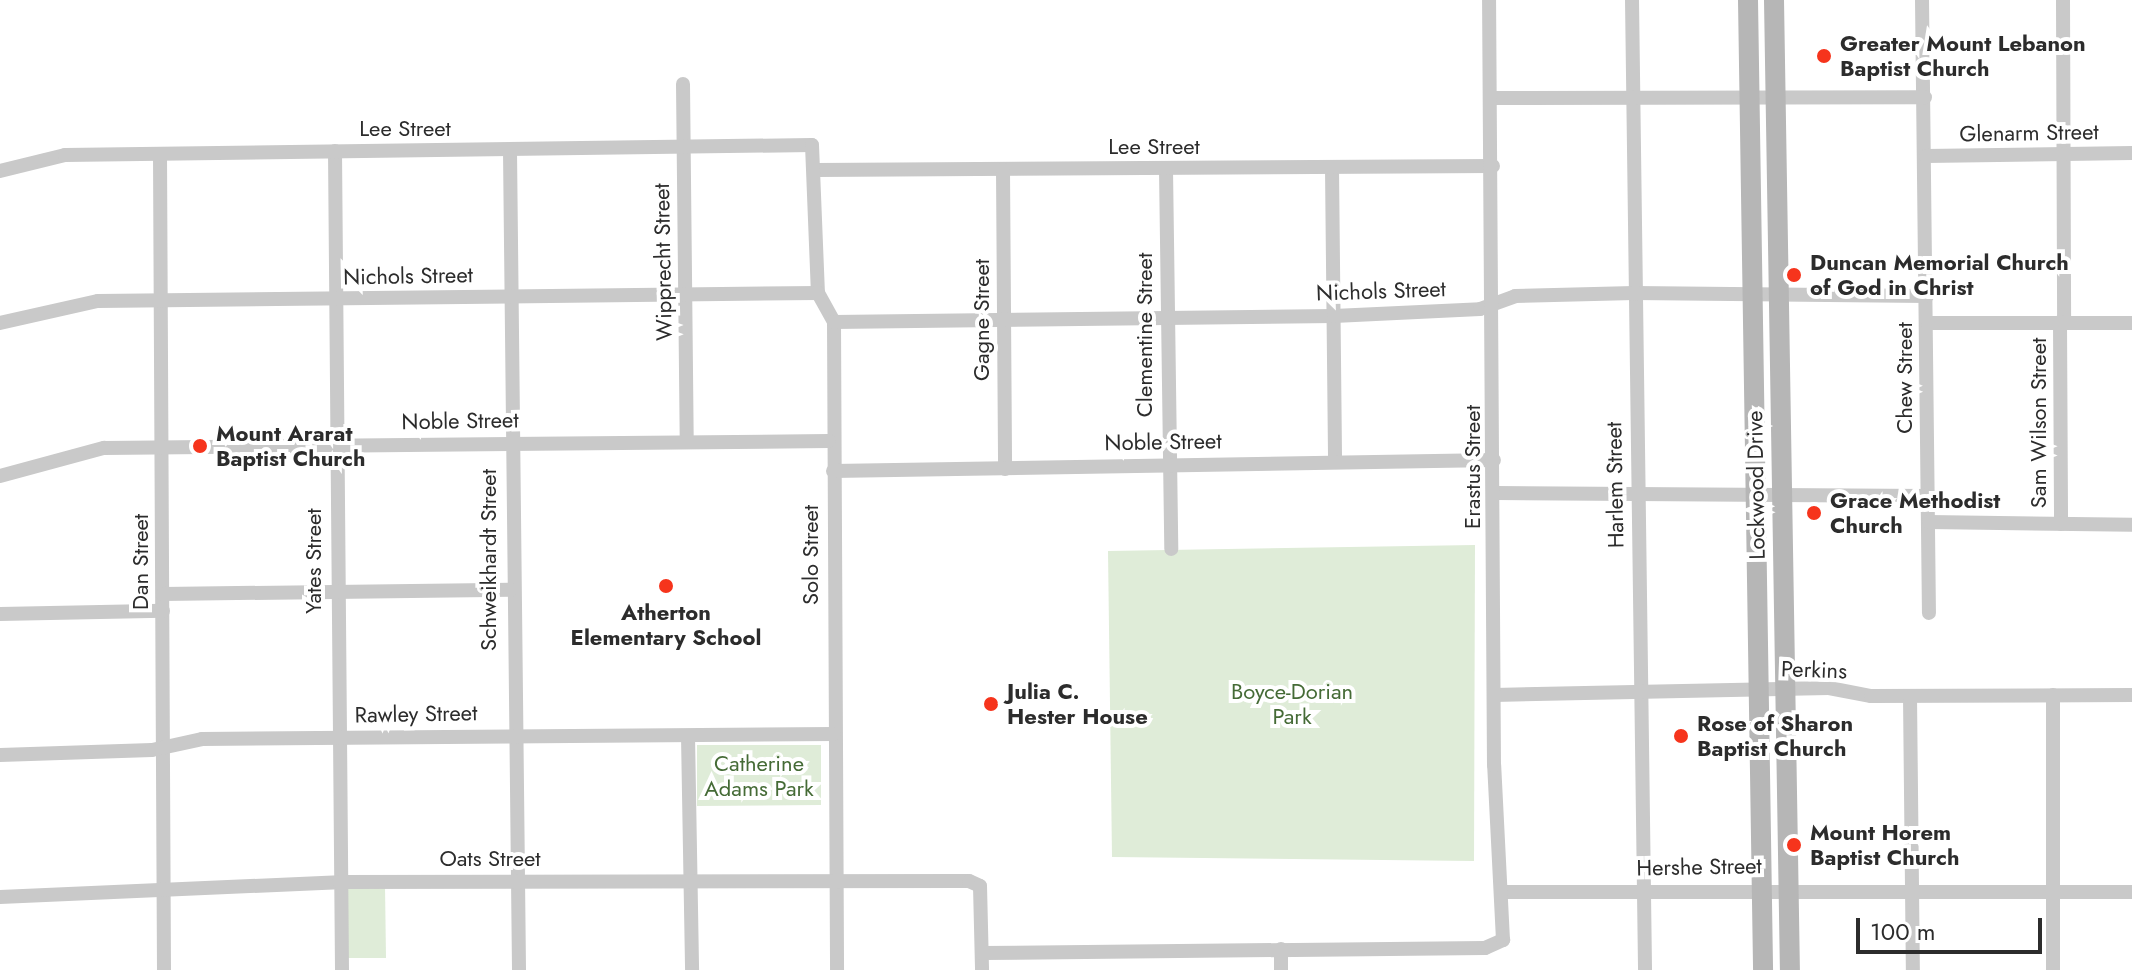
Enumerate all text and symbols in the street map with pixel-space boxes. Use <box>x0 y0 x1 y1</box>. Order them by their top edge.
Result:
place label: Greater Mount Lebanon Baptist Church <box>1840 30 2086 82</box>
marker: Greater Mount Lebanon Baptist Church <box>1815 47 1833 65</box>
street label: Lee Street <box>359 116 451 142</box>
street label: Glenarm Street <box>1959 119 2099 147</box>
street label: Lee Street <box>1108 134 1200 160</box>
street label: Wipprecht Street <box>648 183 678 341</box>
place label: Duncan Memorial Church of God in Christ <box>1810 249 2069 300</box>
street label: Clementine Street <box>1132 253 1158 417</box>
street label: Gagne Street <box>969 259 995 381</box>
street label: Nichols Street <box>343 262 473 290</box>
marker: Duncan Memorial Church of God in Christ <box>1785 266 1803 284</box>
street label: Nichols Street <box>1316 276 1446 306</box>
street label: Chew Street <box>1892 322 1918 434</box>
street label: Sam Wilson Street <box>2026 338 2052 508</box>
street label: Erastus Street <box>1460 405 1486 529</box>
street label: Noble Street <box>401 407 519 435</box>
street label: Lockwood Drive <box>1742 410 1770 560</box>
place label: Mount Ararat Baptist Church <box>216 420 365 472</box>
street label: Harlem Street <box>1601 422 1629 548</box>
street label: Noble Street <box>1104 428 1222 456</box>
marker: Mount Ararat Baptist Church <box>191 437 209 455</box>
street label: Schweikhardt Street <box>476 469 502 651</box>
place label: Grace Methodist Church <box>1830 487 2000 538</box>
marker: Grace Methodist Church <box>1805 504 1823 522</box>
street label: Solo Street <box>798 505 824 605</box>
street label: Yates Street <box>301 508 327 614</box>
street label: Dan Street <box>128 514 154 610</box>
marker: Atherton Elementary School <box>657 577 675 595</box>
place label: Atherton Elementary School <box>571 599 761 650</box>
street label: Perkins <box>1781 656 1847 684</box>
place label: Julia C. Hester House <box>1007 678 1148 730</box>
park label: Boyce-Dorian Park <box>1231 678 1353 730</box>
marker: Julia C. Hester House <box>982 695 1000 713</box>
street label: Rawley Street <box>354 700 478 728</box>
place label: Rose of Sharon Baptist Church <box>1697 710 1853 762</box>
marker: Rose of Sharon Baptist Church <box>1672 727 1690 745</box>
park label: Catherine Adams Park <box>704 750 814 802</box>
place label: Mount Horem Baptist Church <box>1810 819 1959 870</box>
marker: Mount Horem Baptist Church <box>1785 836 1803 854</box>
street label: Oats Street <box>439 846 541 872</box>
street label: Hershe Street <box>1636 853 1762 881</box>
scale bar <box>1860 902 2046 952</box>
text: 100 m <box>1870 914 1936 949</box>

